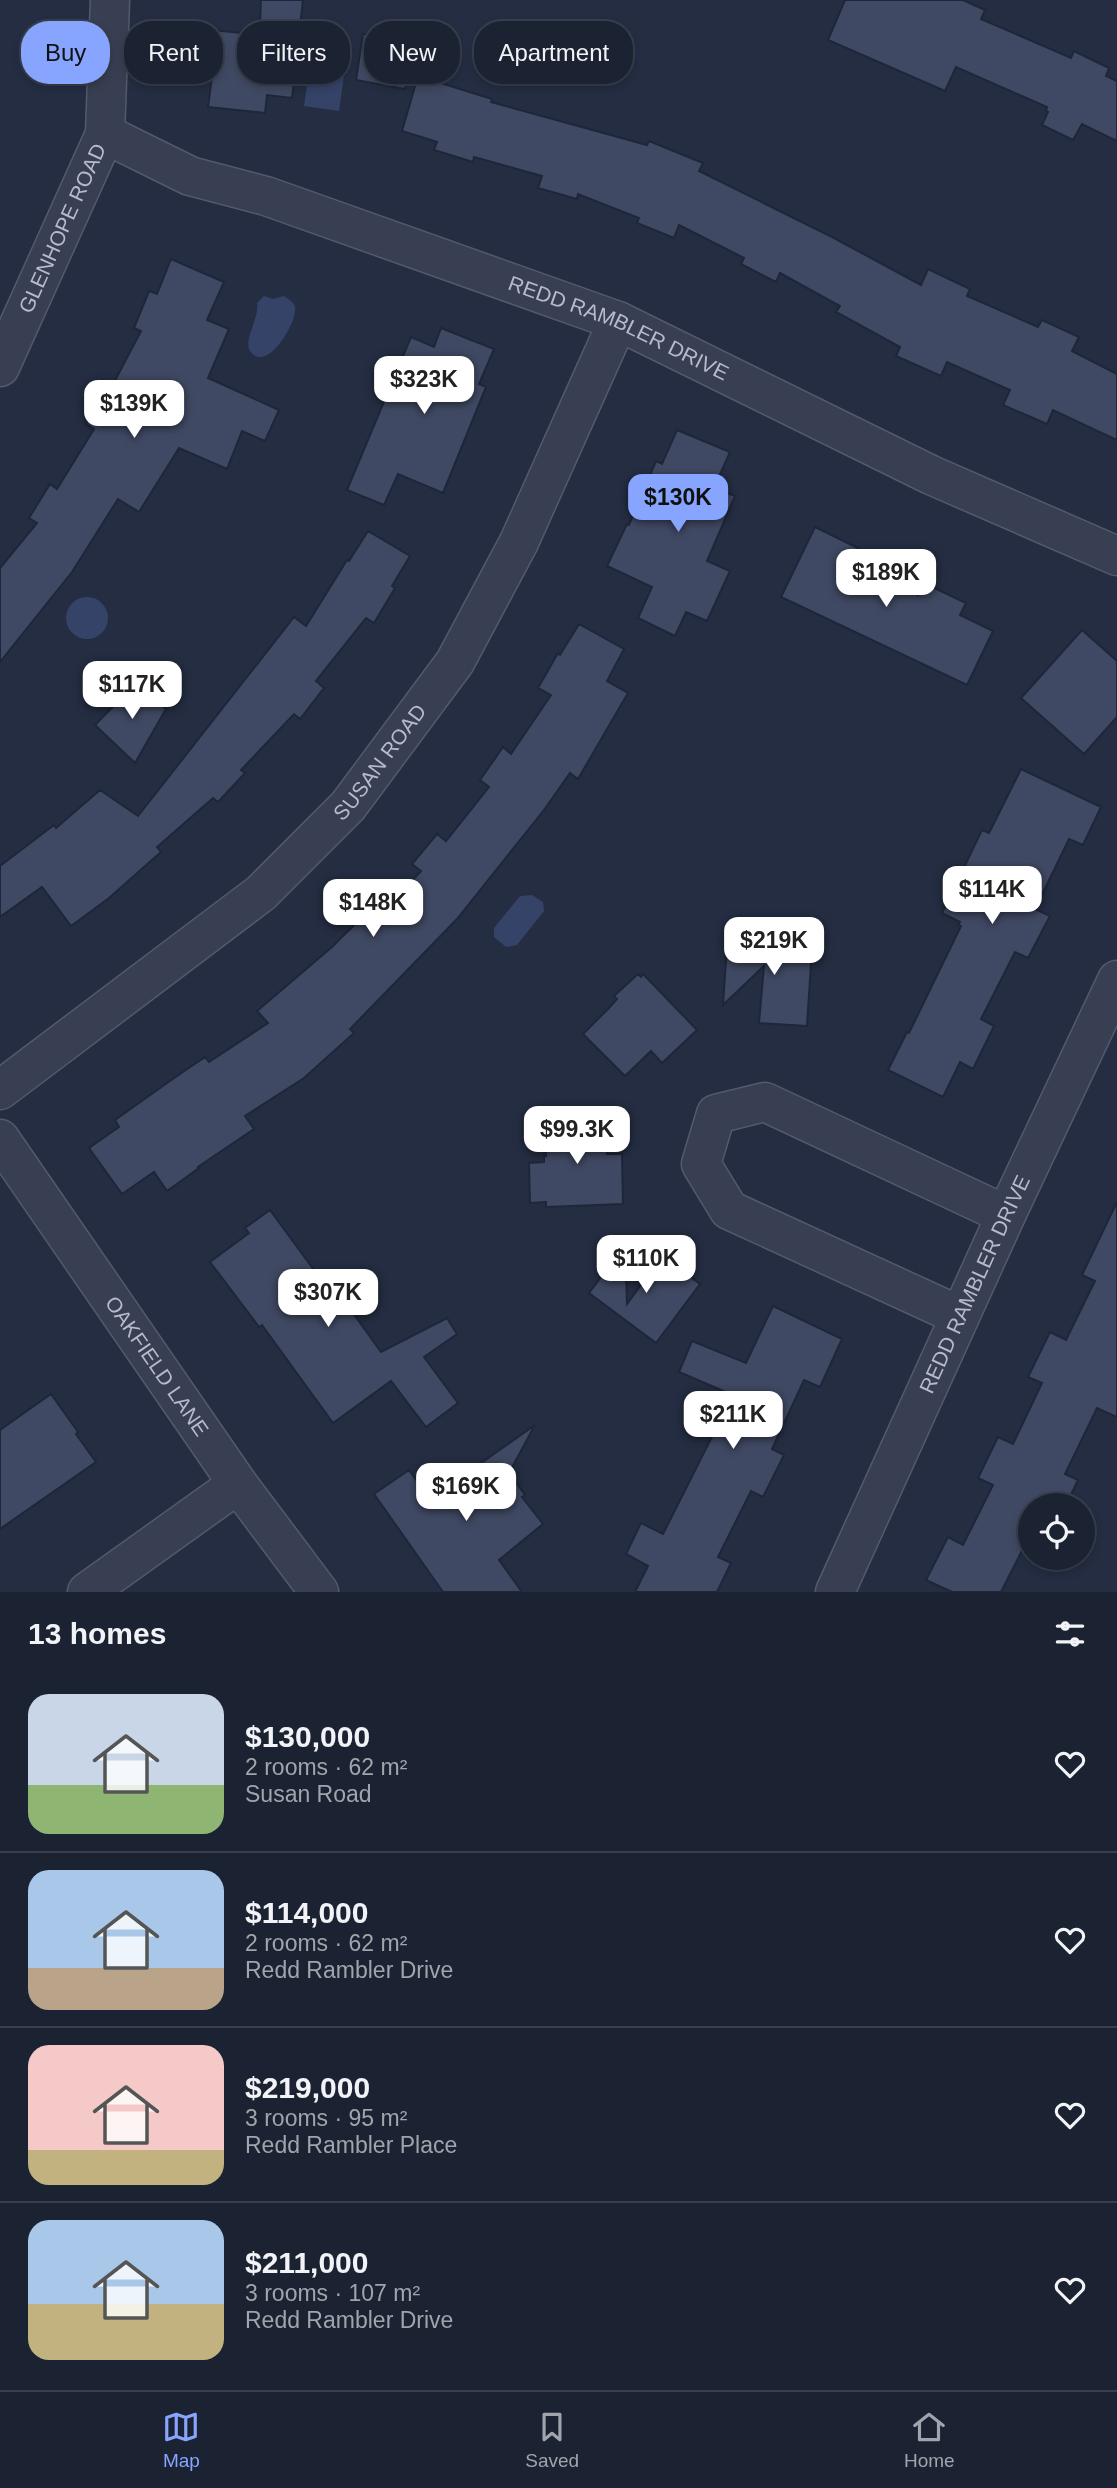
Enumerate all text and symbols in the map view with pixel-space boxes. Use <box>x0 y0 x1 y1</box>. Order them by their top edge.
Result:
chip: Buy <box>21 21 110 84</box>
chip: Rent <box>124 21 223 84</box>
chip: Filters <box>237 21 350 84</box>
chip: New <box>364 21 460 84</box>
chip: Apartment <box>474 21 633 84</box>
street label: GLENHOPE ROAD <box>14 140 110 317</box>
street label: REDD RAMBLER DRIVE <box>506 271 732 385</box>
pin: $323K <box>375 356 473 416</box>
text: $323K <box>390 366 458 392</box>
pin: $139K <box>85 380 183 440</box>
text: $139K <box>100 390 168 416</box>
pin: $130K <box>629 475 727 534</box>
text: $130K <box>644 484 712 510</box>
pin: $189K <box>837 550 935 609</box>
text: $189K <box>852 559 920 585</box>
pin: $117K <box>83 662 181 721</box>
text: $117K <box>99 671 165 697</box>
street label: SUSAN ROAD <box>329 700 430 825</box>
pin: $114K <box>943 866 1041 926</box>
text: $114K <box>959 876 1025 902</box>
pin: $148K <box>324 880 422 939</box>
text: $148K <box>339 889 407 915</box>
pin: $219K <box>725 918 823 977</box>
text: $219K <box>740 927 808 953</box>
pin: $99.3K <box>520 1106 634 1166</box>
text: $99.3K <box>540 1116 614 1142</box>
street label: REDD RAMBLER DRIVE <box>915 1171 1034 1397</box>
pin: $110K <box>597 1236 695 1295</box>
text: $110K <box>613 1245 679 1271</box>
pin: $307K <box>279 1270 377 1329</box>
text: $307K <box>294 1279 362 1305</box>
street label: OAKFIELD LANE <box>101 1292 213 1440</box>
pin: $211K <box>684 1392 782 1451</box>
text: $211K <box>700 1401 766 1427</box>
pin: $169K <box>417 1464 515 1523</box>
text: $169K <box>432 1473 500 1499</box>
map controls <box>1018 1493 1095 1570</box>
button: locate <box>1018 1493 1095 1570</box>
icon: filters <box>1051 1615 1089 1653</box>
text: 13 homes <box>28 1617 166 1650</box>
text: $130,000 <box>245 1720 370 1753</box>
icon: home <box>84 1722 168 1806</box>
icon: heart <box>1051 1745 1089 1783</box>
text: 2 rooms · 62 m² <box>245 1754 407 1780</box>
text: Susan Road <box>245 1781 372 1807</box>
text: $114,000 <box>245 1896 368 1929</box>
icon: home <box>84 1898 168 1982</box>
icon: heart <box>1051 1921 1089 1959</box>
text: 2 rooms · 62 m² <box>245 1930 407 1956</box>
text: Redd Rambler Drive <box>245 1957 453 1983</box>
text: $219,000 <box>245 2071 370 2104</box>
icon: home <box>84 2073 168 2157</box>
icon: heart <box>1051 2096 1089 2134</box>
text: 3 rooms · 95 m² <box>245 2105 407 2131</box>
text: Redd Rambler Place <box>245 2132 457 2158</box>
text: $211,000 <box>245 2246 368 2279</box>
icon: home <box>84 2248 168 2332</box>
icon: heart <box>1051 2271 1089 2309</box>
text: 3 rooms · 107 m² <box>245 2280 420 2306</box>
text: Redd Rambler Drive <box>245 2307 453 2333</box>
tab: Map <box>162 2408 200 2472</box>
tab: Saved <box>525 2408 579 2472</box>
tab: Home <box>904 2408 955 2472</box>

